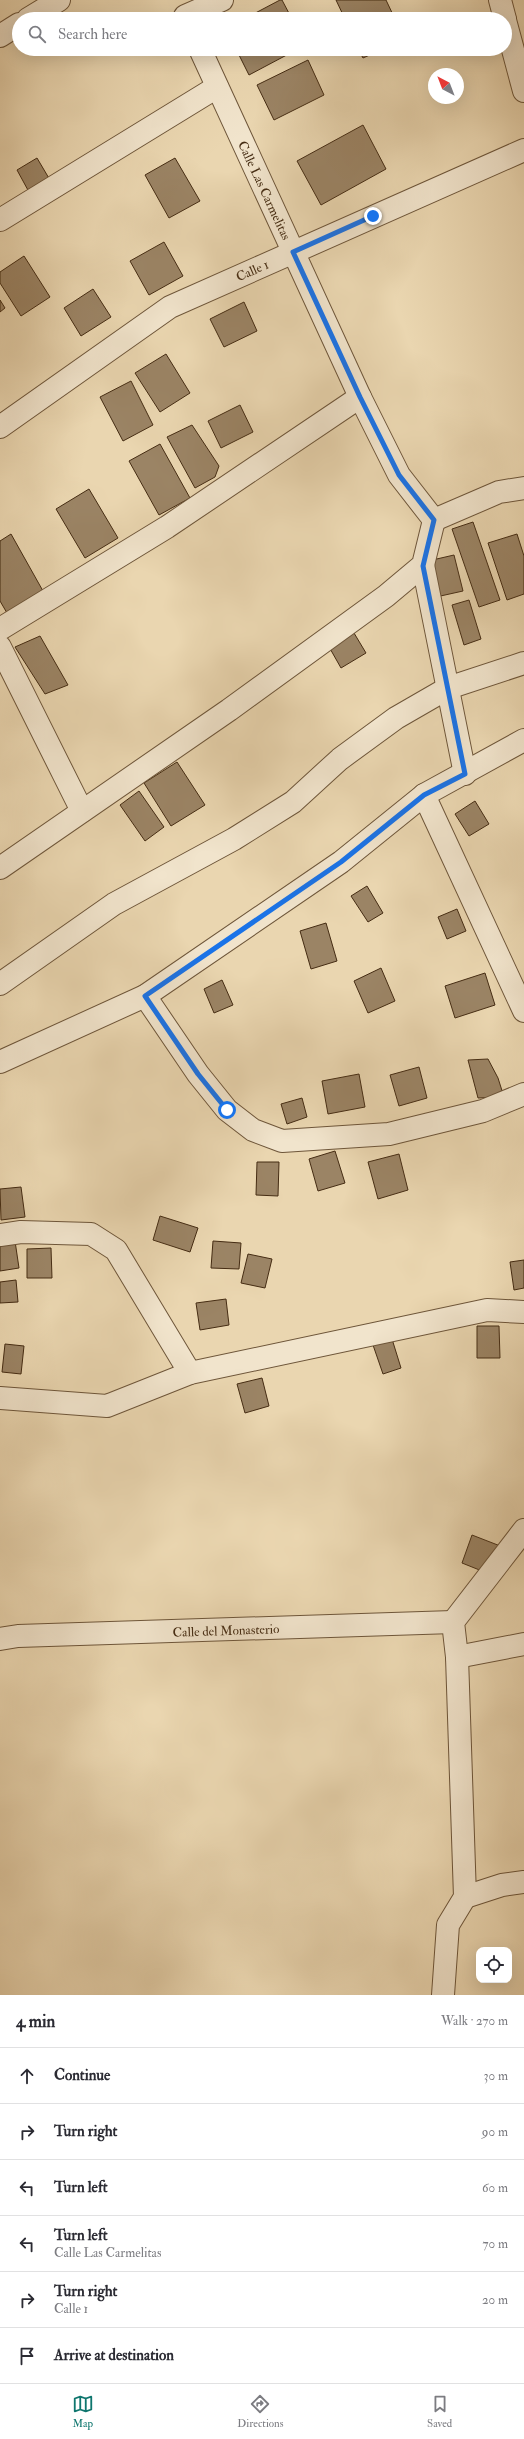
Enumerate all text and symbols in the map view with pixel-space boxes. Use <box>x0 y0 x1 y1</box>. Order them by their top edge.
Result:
search box <box>12 12 512 56</box>
icon: search <box>26 23 48 45</box>
text: Search here <box>58 25 127 44</box>
north arrow <box>428 68 464 104</box>
street label: Calle Las Carmelitas <box>234 138 294 243</box>
route end <box>364 207 382 225</box>
street label: Calle 1 <box>234 256 272 285</box>
route start <box>218 1101 236 1119</box>
street label: Calle del Monasterio <box>172 1621 280 1641</box>
map controls <box>476 1947 512 1983</box>
button: locate <box>476 1947 512 1983</box>
text: 4 min <box>16 2011 55 2032</box>
text: Walk · 270 m <box>441 2013 508 2029</box>
icon: ahead <box>16 2065 38 2087</box>
text: Continue <box>54 2066 110 2085</box>
text: 30 m <box>484 2068 508 2084</box>
icon: right <box>16 2121 38 2143</box>
text: Turn right <box>54 2122 117 2141</box>
text: 90 m <box>482 2124 508 2140</box>
icon: left <box>16 2177 38 2199</box>
text: Turn left <box>54 2178 108 2197</box>
text: 60 m <box>482 2180 508 2196</box>
text: Turn left <box>54 2226 108 2245</box>
icon: left <box>16 2233 38 2255</box>
text: 70 m <box>483 2236 508 2252</box>
text: Calle Las Carmelitas <box>54 2245 161 2261</box>
text: Turn right <box>54 2282 117 2301</box>
icon: right <box>16 2289 38 2311</box>
text: 20 m <box>482 2292 508 2308</box>
text: Calle 1 <box>54 2301 88 2317</box>
icon: arrive <box>16 2345 38 2367</box>
text: Arrive at destination <box>54 2346 174 2365</box>
tab: Map <box>72 2393 94 2430</box>
tab: Directions <box>237 2393 284 2430</box>
tab: Saved <box>427 2393 452 2430</box>

